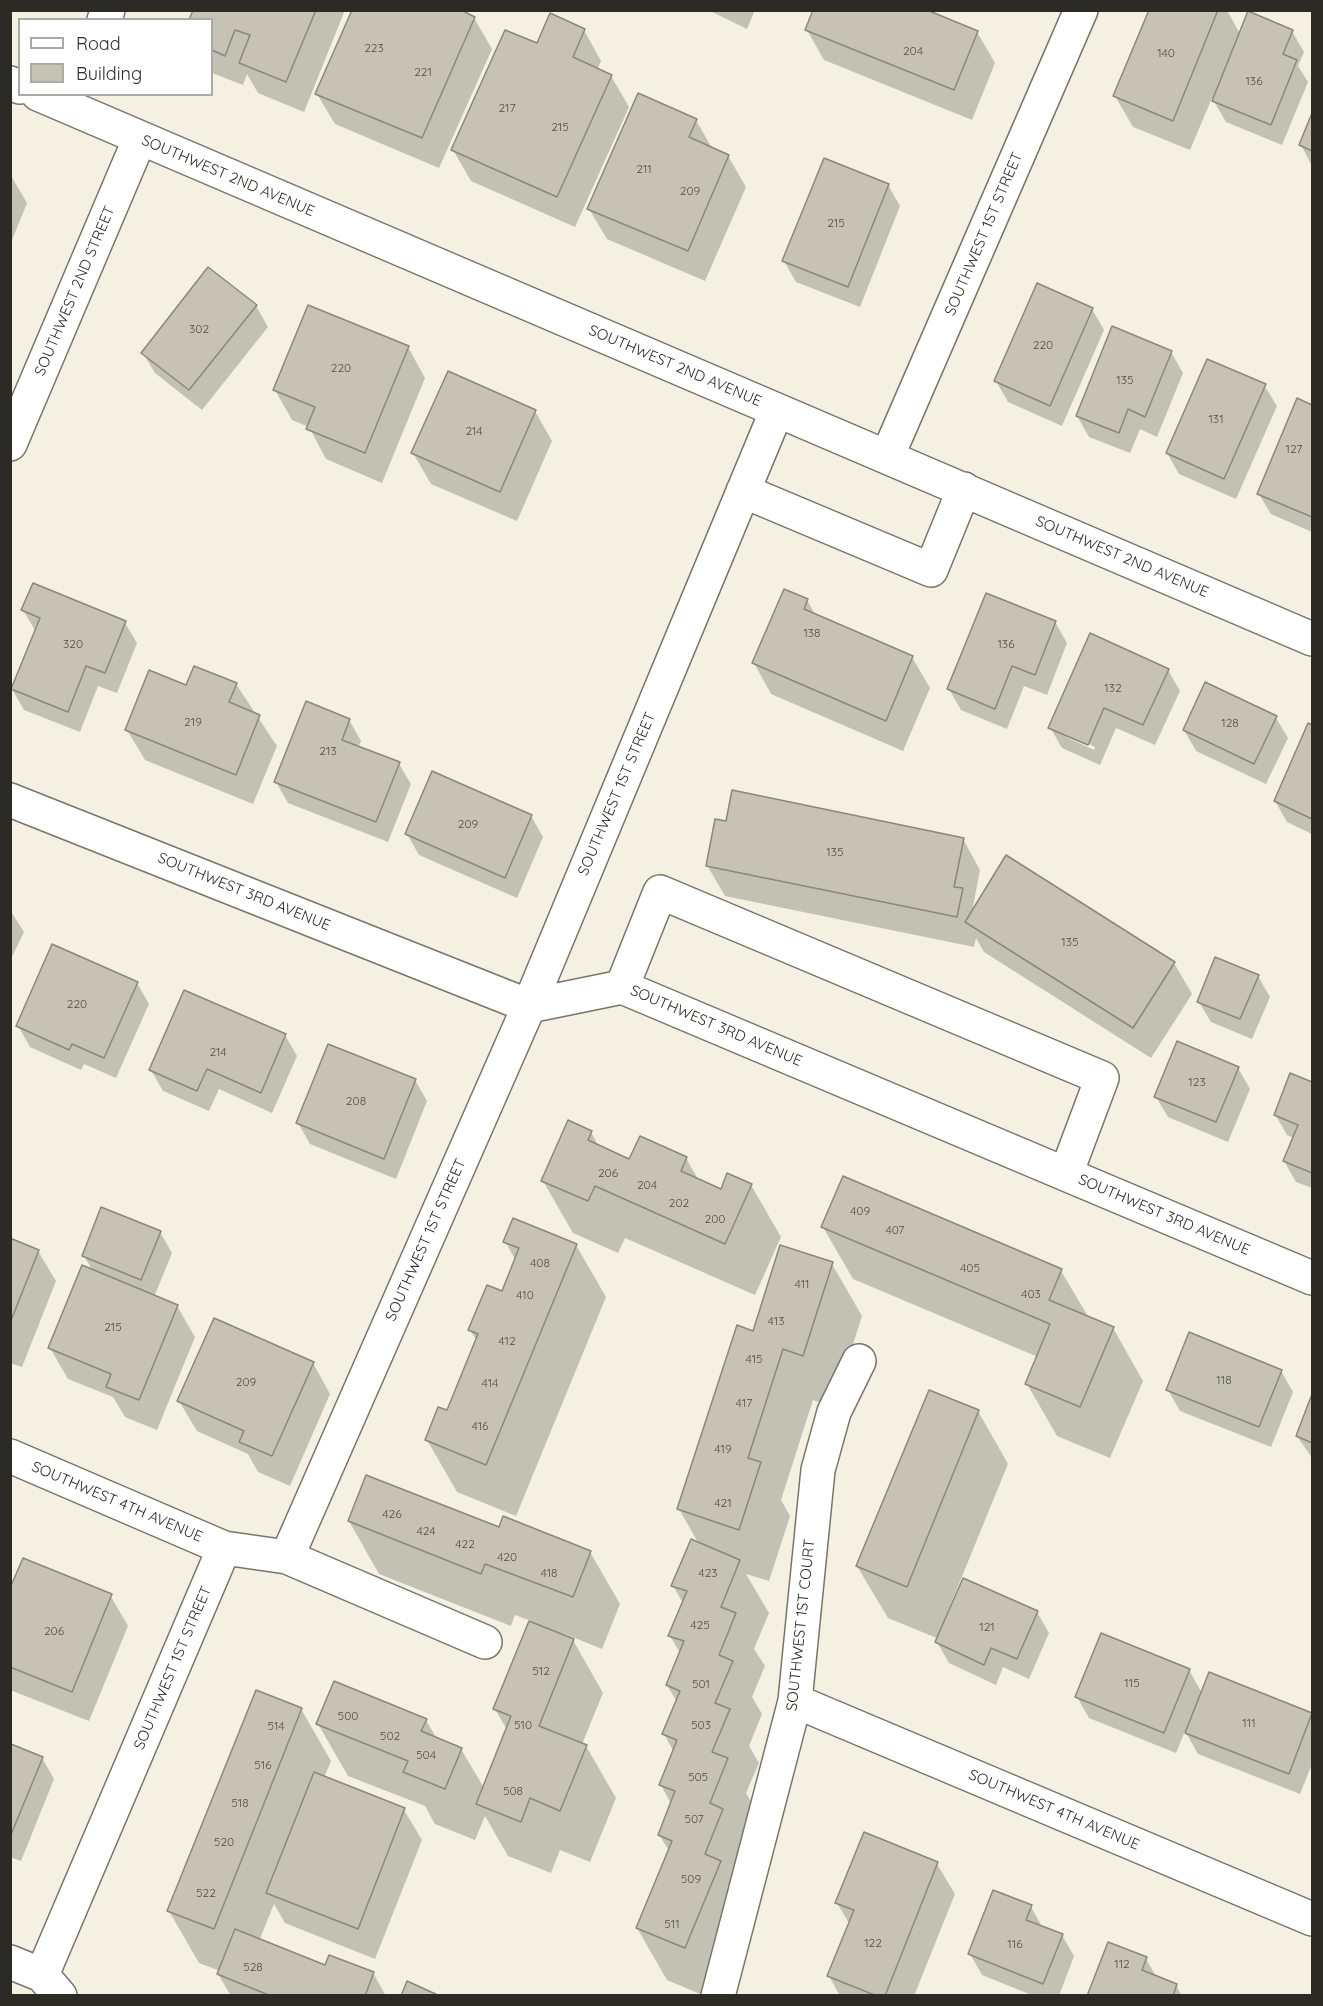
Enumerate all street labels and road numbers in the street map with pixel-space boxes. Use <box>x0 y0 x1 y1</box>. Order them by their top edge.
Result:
street label: SOUTHWEST 2ND AVENUE <box>139 131 317 221</box>
street label: SOUTHWEST 1ST STREET <box>941 150 1027 318</box>
street label: SOUTHWEST 2ND STREET <box>31 203 119 379</box>
street label: SOUTHWEST 2ND AVENUE <box>586 321 764 411</box>
street label: SOUTHWEST 2ND AVENUE <box>1033 512 1211 602</box>
street label: SOUTHWEST 1ST STREET <box>574 710 660 878</box>
street label: SOUTHWEST 3RD AVENUE <box>155 849 333 935</box>
street label: SOUTHWEST 3RD AVENUE <box>627 982 805 1070</box>
street label: SOUTHWEST 1ST STREET <box>382 1156 470 1324</box>
street label: SOUTHWEST 3RD AVENUE <box>1075 1171 1253 1259</box>
street label: SOUTHWEST 4TH AVENUE <box>29 1458 205 1546</box>
street label: SOUTHWEST 1ST COURT <box>783 1538 819 1712</box>
street label: SOUTHWEST 1ST STREET <box>130 1584 216 1752</box>
street label: SOUTHWEST 4TH AVENUE <box>966 1766 1142 1854</box>

